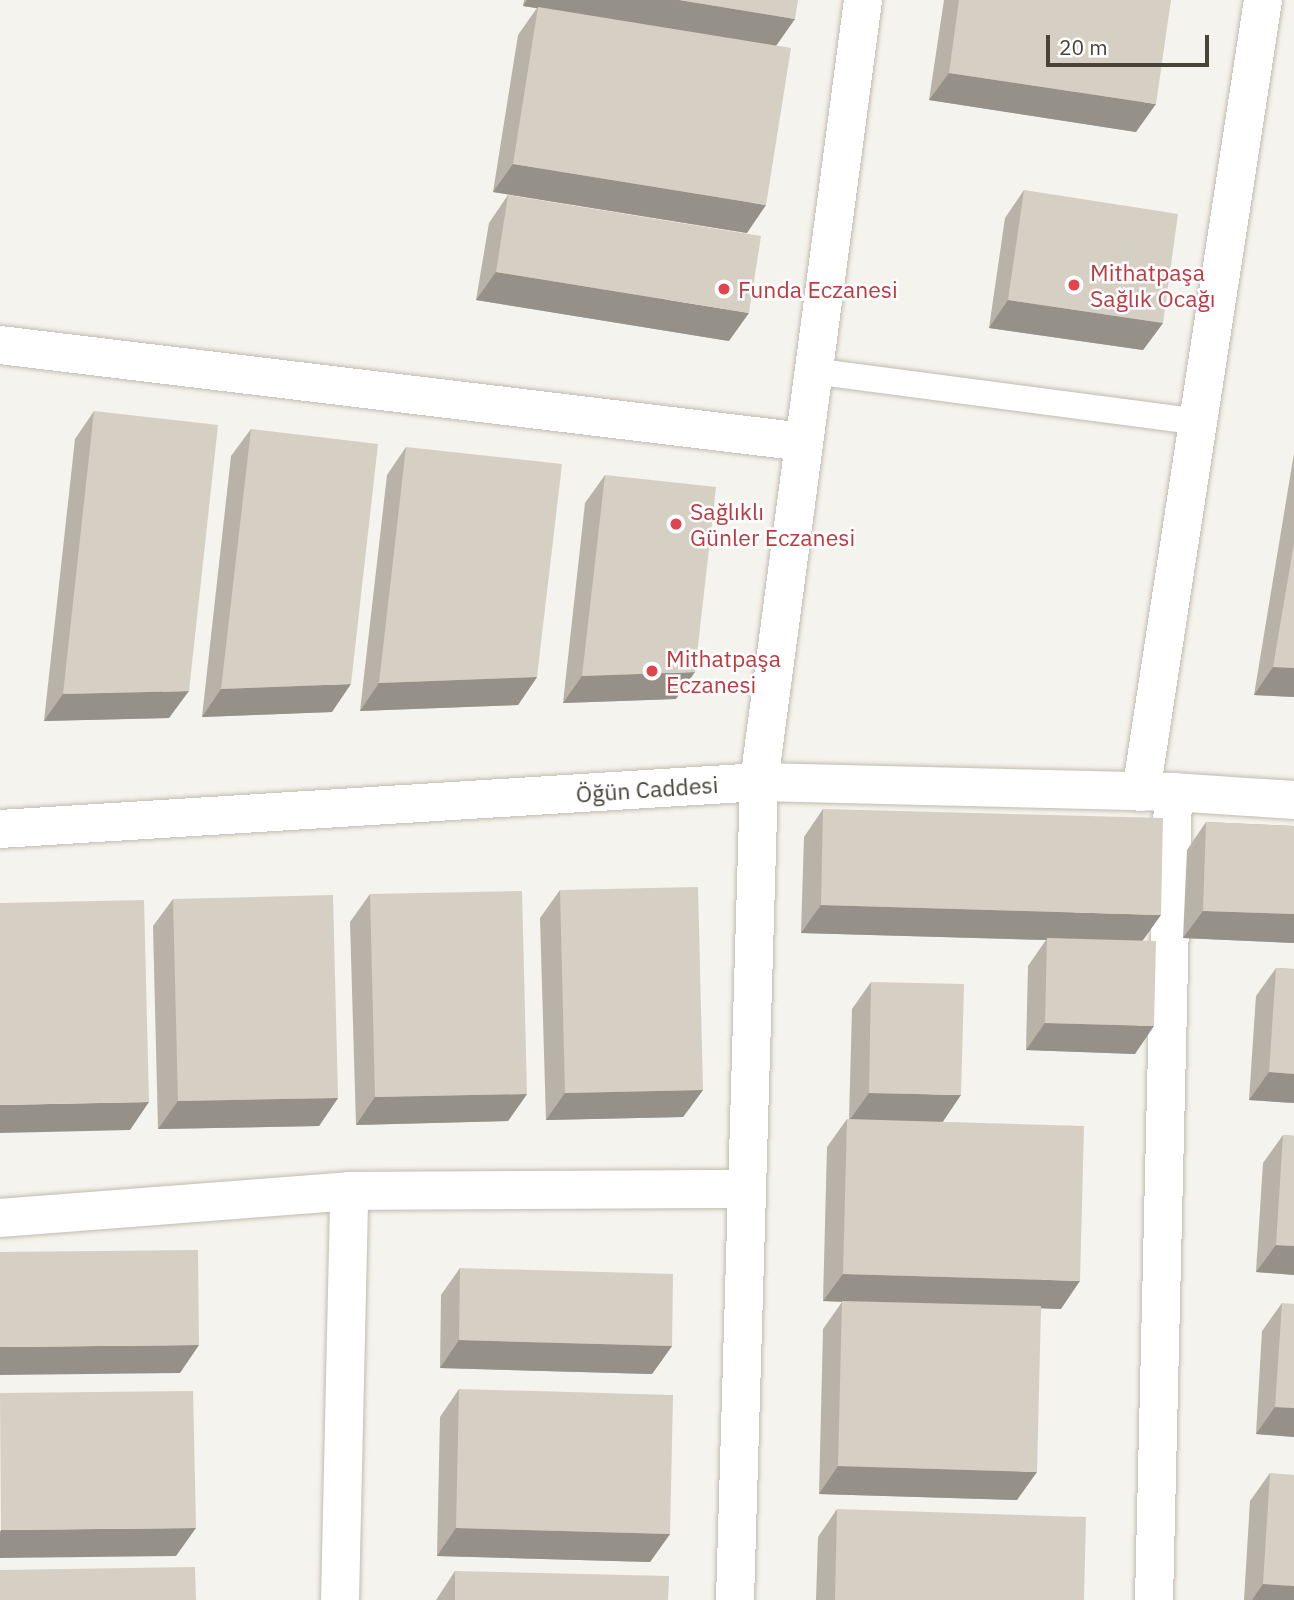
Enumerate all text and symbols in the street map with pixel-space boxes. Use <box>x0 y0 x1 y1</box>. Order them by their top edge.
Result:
scale bar <box>1049 21 1212 65</box>
text: 20 m <box>1059 33 1108 61</box>
place label: Mithatpaşa Sağlık Ocağı <box>1090 258 1216 312</box>
place label: Funda Eczanesi <box>738 275 898 303</box>
marker: Mithatpaşa Sağlık Ocağı <box>1064 275 1084 295</box>
marker: Funda Eczanesi <box>716 281 732 297</box>
place label: Sağlıklı Günler Eczanesi <box>690 497 855 551</box>
marker: Sağlıklı Günler Eczanesi <box>668 516 684 532</box>
place label: Mithatpaşa Eczanesi <box>666 644 781 698</box>
marker: Mithatpaşa Eczanesi <box>644 663 660 679</box>
street label: Öğün Caddesi <box>575 770 719 808</box>

